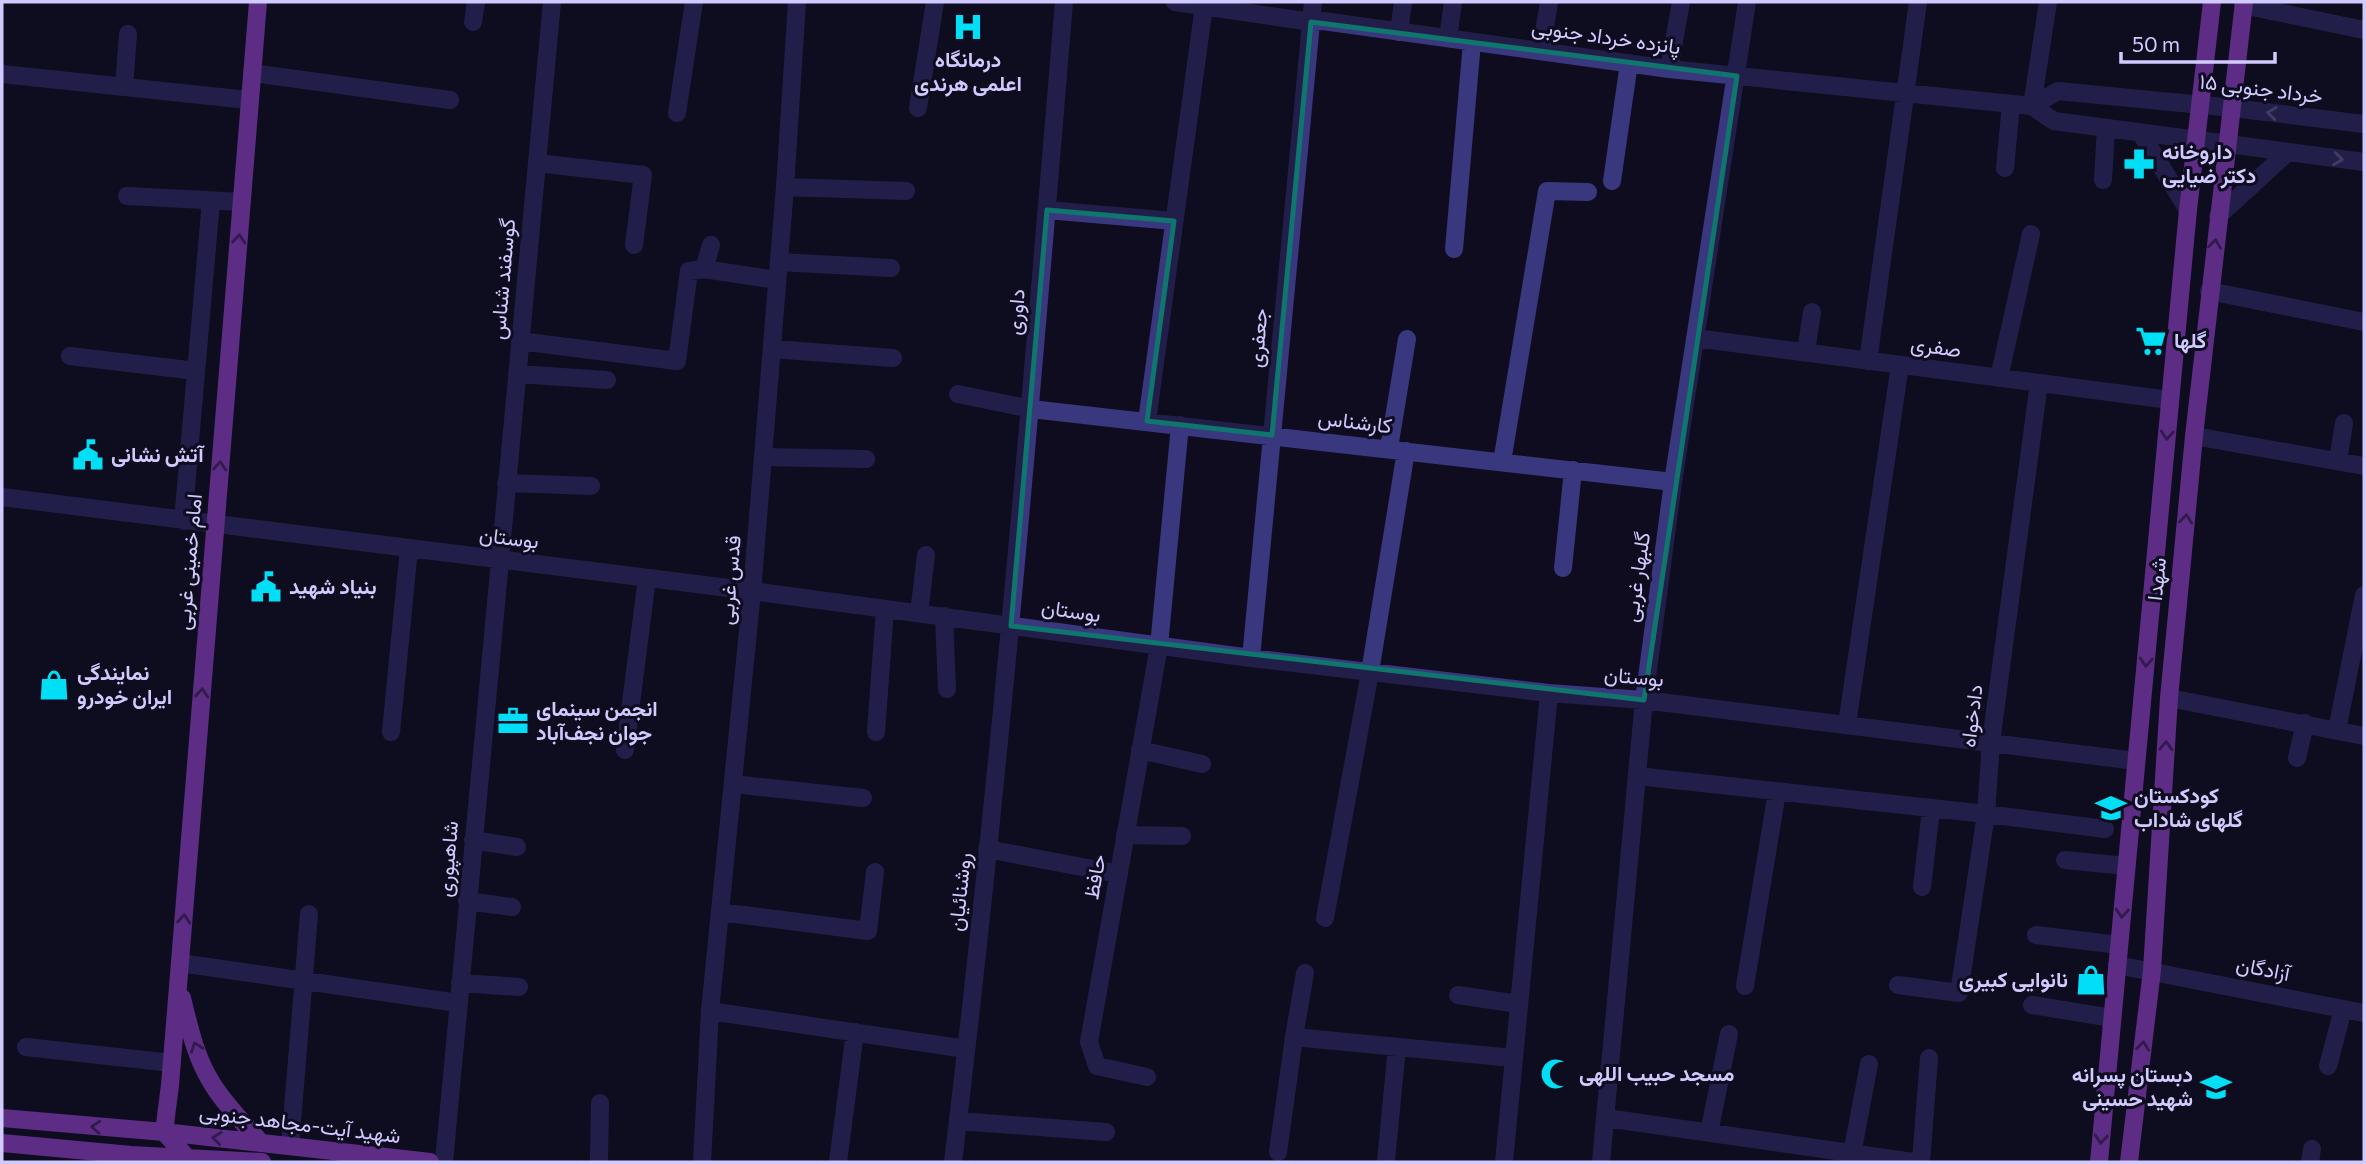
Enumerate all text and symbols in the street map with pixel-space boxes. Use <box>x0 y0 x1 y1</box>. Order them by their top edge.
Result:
hospital icon: درمانگاه اعلمی هرندی <box>951 10 985 44</box>
street label: پانزده خرداد جنوبی <box>1530 13 1682 61</box>
scale bar <box>2121 21 2275 65</box>
text: 50 m <box>2132 31 2180 56</box>
place label: درمانگاه اعلمی هرندی <box>914 46 1022 97</box>
street label: ۱۵ خرداد جنوبی <box>2198 68 2324 109</box>
one-way arrow <box>2266 105 2278 120</box>
place label: داروخانه دکتر ضیایی <box>2162 138 2256 189</box>
pharmacy icon: داروخانه دکتر ضیایی <box>2122 147 2156 181</box>
one-way arrow <box>2332 151 2344 166</box>
street label: گوسفند شناس <box>484 217 521 341</box>
one-way arrow <box>231 233 246 244</box>
one-way arrow <box>2207 238 2222 250</box>
street label: داوری <box>1000 288 1031 336</box>
street label: جعفری <box>1241 307 1274 369</box>
supermarket icon: گلها <box>2134 324 2168 358</box>
place label: گلها <box>2174 327 2206 354</box>
street label: صفری <box>1909 330 1963 363</box>
street label: کارشناس <box>1317 404 1394 439</box>
one-way arrow <box>2160 430 2175 441</box>
public building icon: آتش نشانی <box>71 438 105 472</box>
place label: آتش نشانی <box>111 441 205 467</box>
one-way arrow <box>212 460 227 471</box>
street label: امام خمینی غربی <box>169 493 209 631</box>
one-way arrow <box>2178 513 2193 524</box>
street label: بوستان <box>478 520 540 555</box>
street label: گلبهار غربی <box>1617 530 1656 624</box>
street label: قدس غربی <box>712 534 747 626</box>
street label: شهدا <box>2141 556 2172 602</box>
public building icon: بنیاد شهید <box>249 570 283 604</box>
place label: بنیاد شهید <box>289 573 377 600</box>
street label: بوستان <box>1040 593 1103 628</box>
one-way arrow <box>2138 656 2153 667</box>
place label: نمایندگی ایران خودرو <box>77 659 172 710</box>
street label: بوستان <box>1603 660 1665 693</box>
shop icon: نمایندگی ایران خودرو <box>37 668 71 702</box>
street label: دادخواه <box>1954 683 1989 749</box>
one-way arrow <box>194 687 209 698</box>
place label: انجمن سینمای جوان نجف‌آباد <box>536 695 658 746</box>
office icon: انجمن سینمای جوان نجف‌آباد <box>496 704 530 738</box>
one-way arrow <box>2158 740 2173 751</box>
place label: کودکستان گلهای شاداب <box>2134 782 2243 833</box>
school or university icon: کودکستان گلهای شاداب <box>2094 791 2128 825</box>
street label: شاهپوری <box>431 820 465 898</box>
street label: روشنائیان <box>942 851 977 933</box>
street label: حافظ <box>1077 852 1110 901</box>
one-way arrow <box>2115 907 2130 918</box>
one-way arrow <box>176 913 191 924</box>
street label: آزادگان <box>2234 950 2294 987</box>
shop icon: نانوایی کبیری <box>2074 963 2108 997</box>
place label: نانوایی کبیری <box>1959 966 2068 993</box>
one-way arrow <box>2136 1040 2151 1052</box>
one-way arrow <box>190 1041 204 1053</box>
mosque icon: مسجد حبیب اللهی <box>1539 1057 1573 1091</box>
place label: مسجد حبیب اللهی <box>1579 1060 1734 1087</box>
place label: دبستان پسرانه شهید حسینی <box>2072 1061 2193 1112</box>
school or university icon: دبستان پسرانه شهید حسینی <box>2199 1070 2233 1104</box>
street label: شهید آیت-مجاهد جنوبی <box>198 1098 402 1149</box>
one-way arrow <box>90 1120 101 1135</box>
one-way arrow <box>211 1130 222 1145</box>
one-way arrow <box>2094 1134 2109 1145</box>

